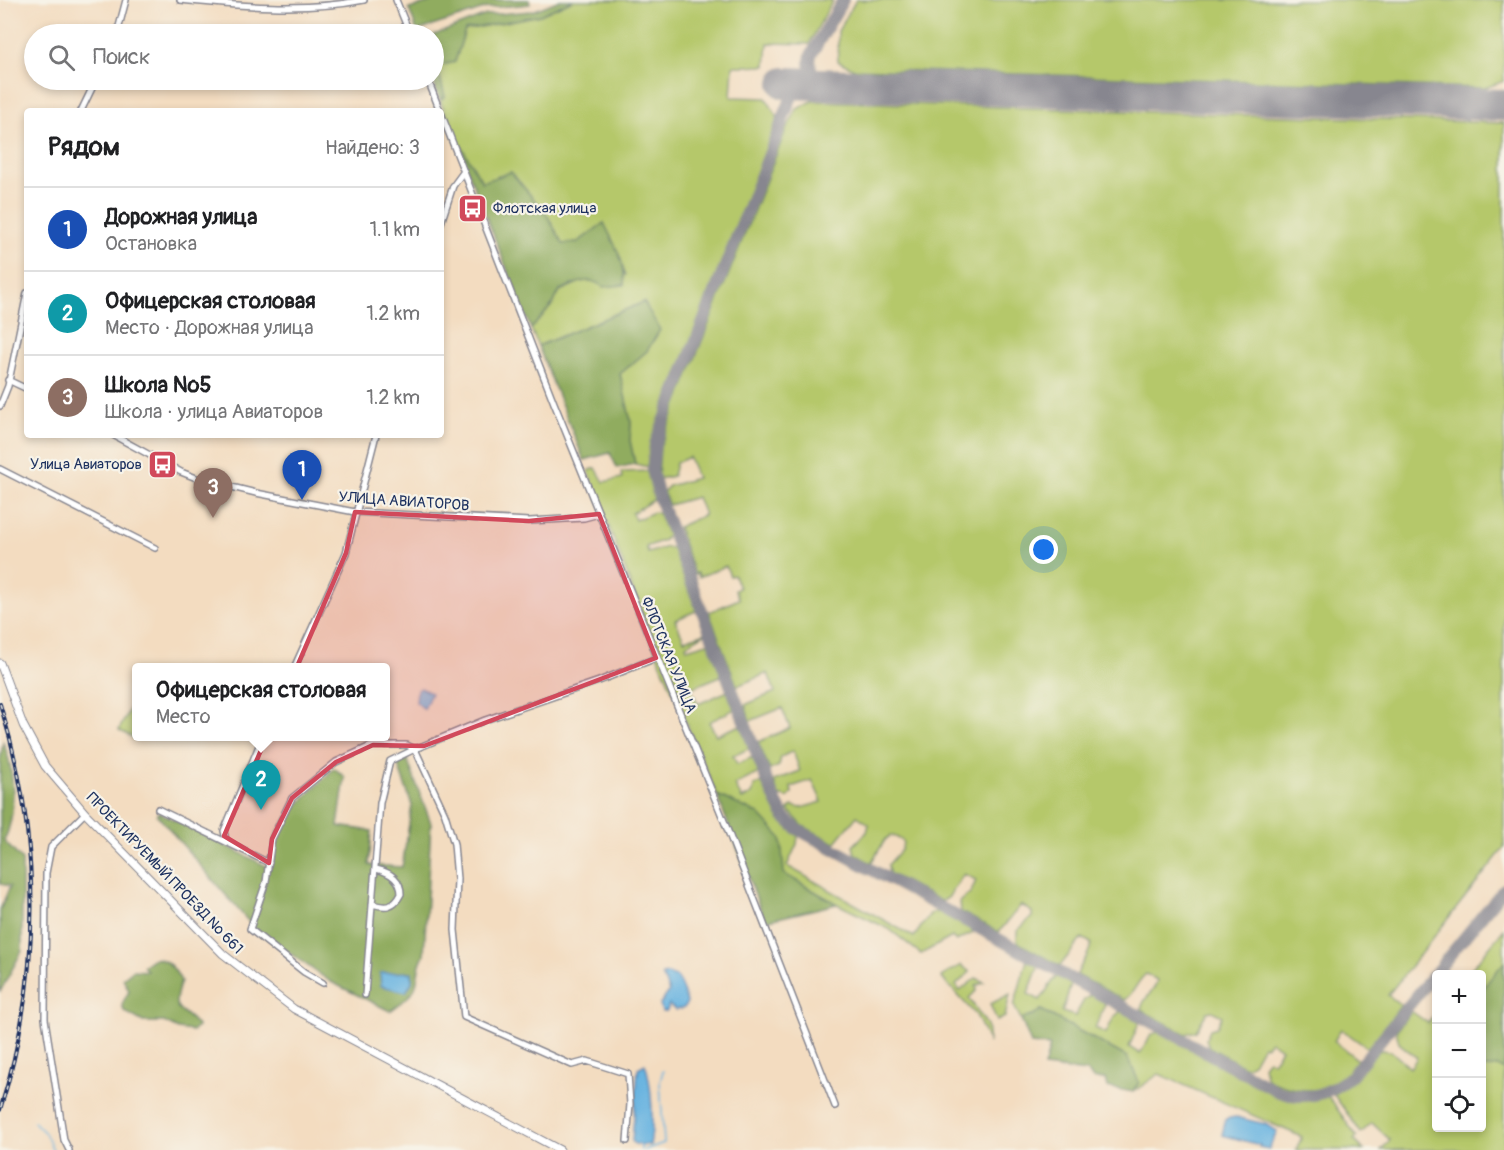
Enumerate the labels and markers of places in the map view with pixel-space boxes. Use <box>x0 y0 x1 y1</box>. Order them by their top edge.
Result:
bus stop icon: Флотская улица <box>456 192 488 224</box>
place label: Флотская улица <box>493 199 597 218</box>
bus stop icon: Улица Авиаторов <box>147 448 179 480</box>
pin: 1 <box>282 450 322 500</box>
place label: Улица Авиаторов <box>30 455 142 474</box>
pin: 3 <box>194 468 232 518</box>
pin: 2 <box>242 760 280 810</box>

